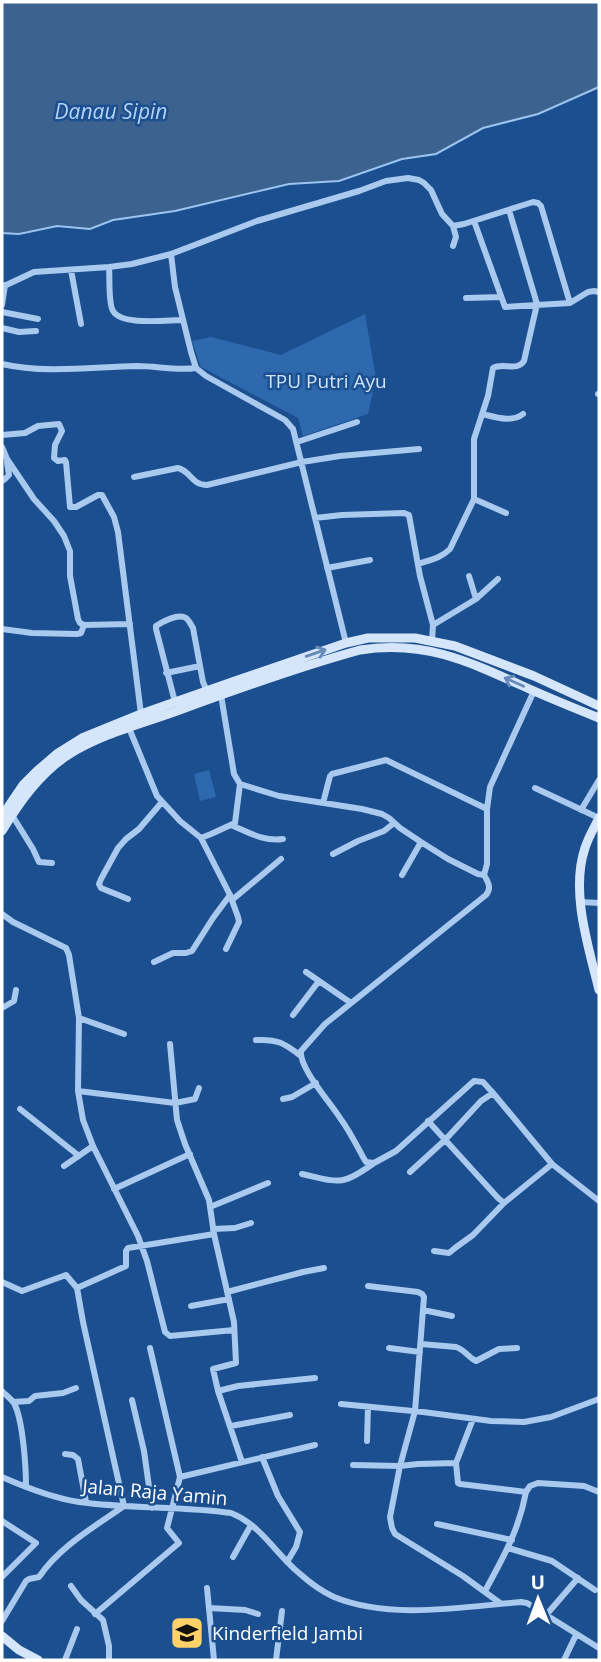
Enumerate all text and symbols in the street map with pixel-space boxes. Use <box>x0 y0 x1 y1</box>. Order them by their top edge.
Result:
water label: Danau Sipin <box>55 97 167 125</box>
park label: TPU Putri Ayu <box>265 368 387 394</box>
one-way arrow <box>304 646 326 658</box>
one-way arrow <box>504 675 525 688</box>
street label: Jalan Raja Yamin <box>79 1473 229 1511</box>
north arrow <box>503 1564 573 1634</box>
text: U <box>530 1569 545 1595</box>
school or university icon: Kinderfield Jambi <box>168 1614 206 1652</box>
place label: Kinderfield Jambi <box>212 1620 363 1646</box>

